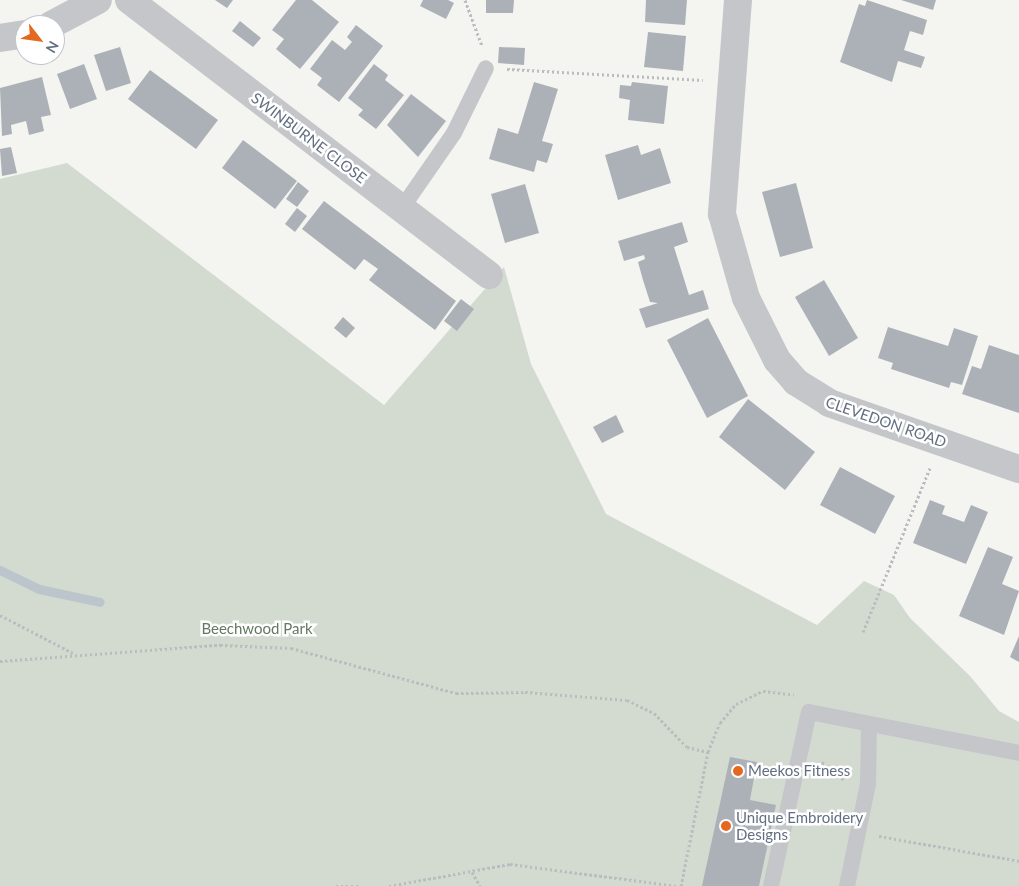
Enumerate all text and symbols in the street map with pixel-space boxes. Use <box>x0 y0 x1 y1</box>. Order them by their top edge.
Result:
north arrow <box>15 15 65 65</box>
text: N <box>43 38 63 56</box>
street label: SWINBURNE CLOSE <box>248 89 370 187</box>
street label: CLEVEDON ROAD <box>823 393 949 451</box>
park label: Beechwood Park <box>201 620 313 638</box>
place label: Meekos Fitness <box>748 762 850 780</box>
marker: Meekos Fitness <box>732 765 744 777</box>
place label: Unique Embroidery Designs <box>736 808 863 843</box>
marker: Unique Embroidery Designs <box>720 820 732 832</box>

